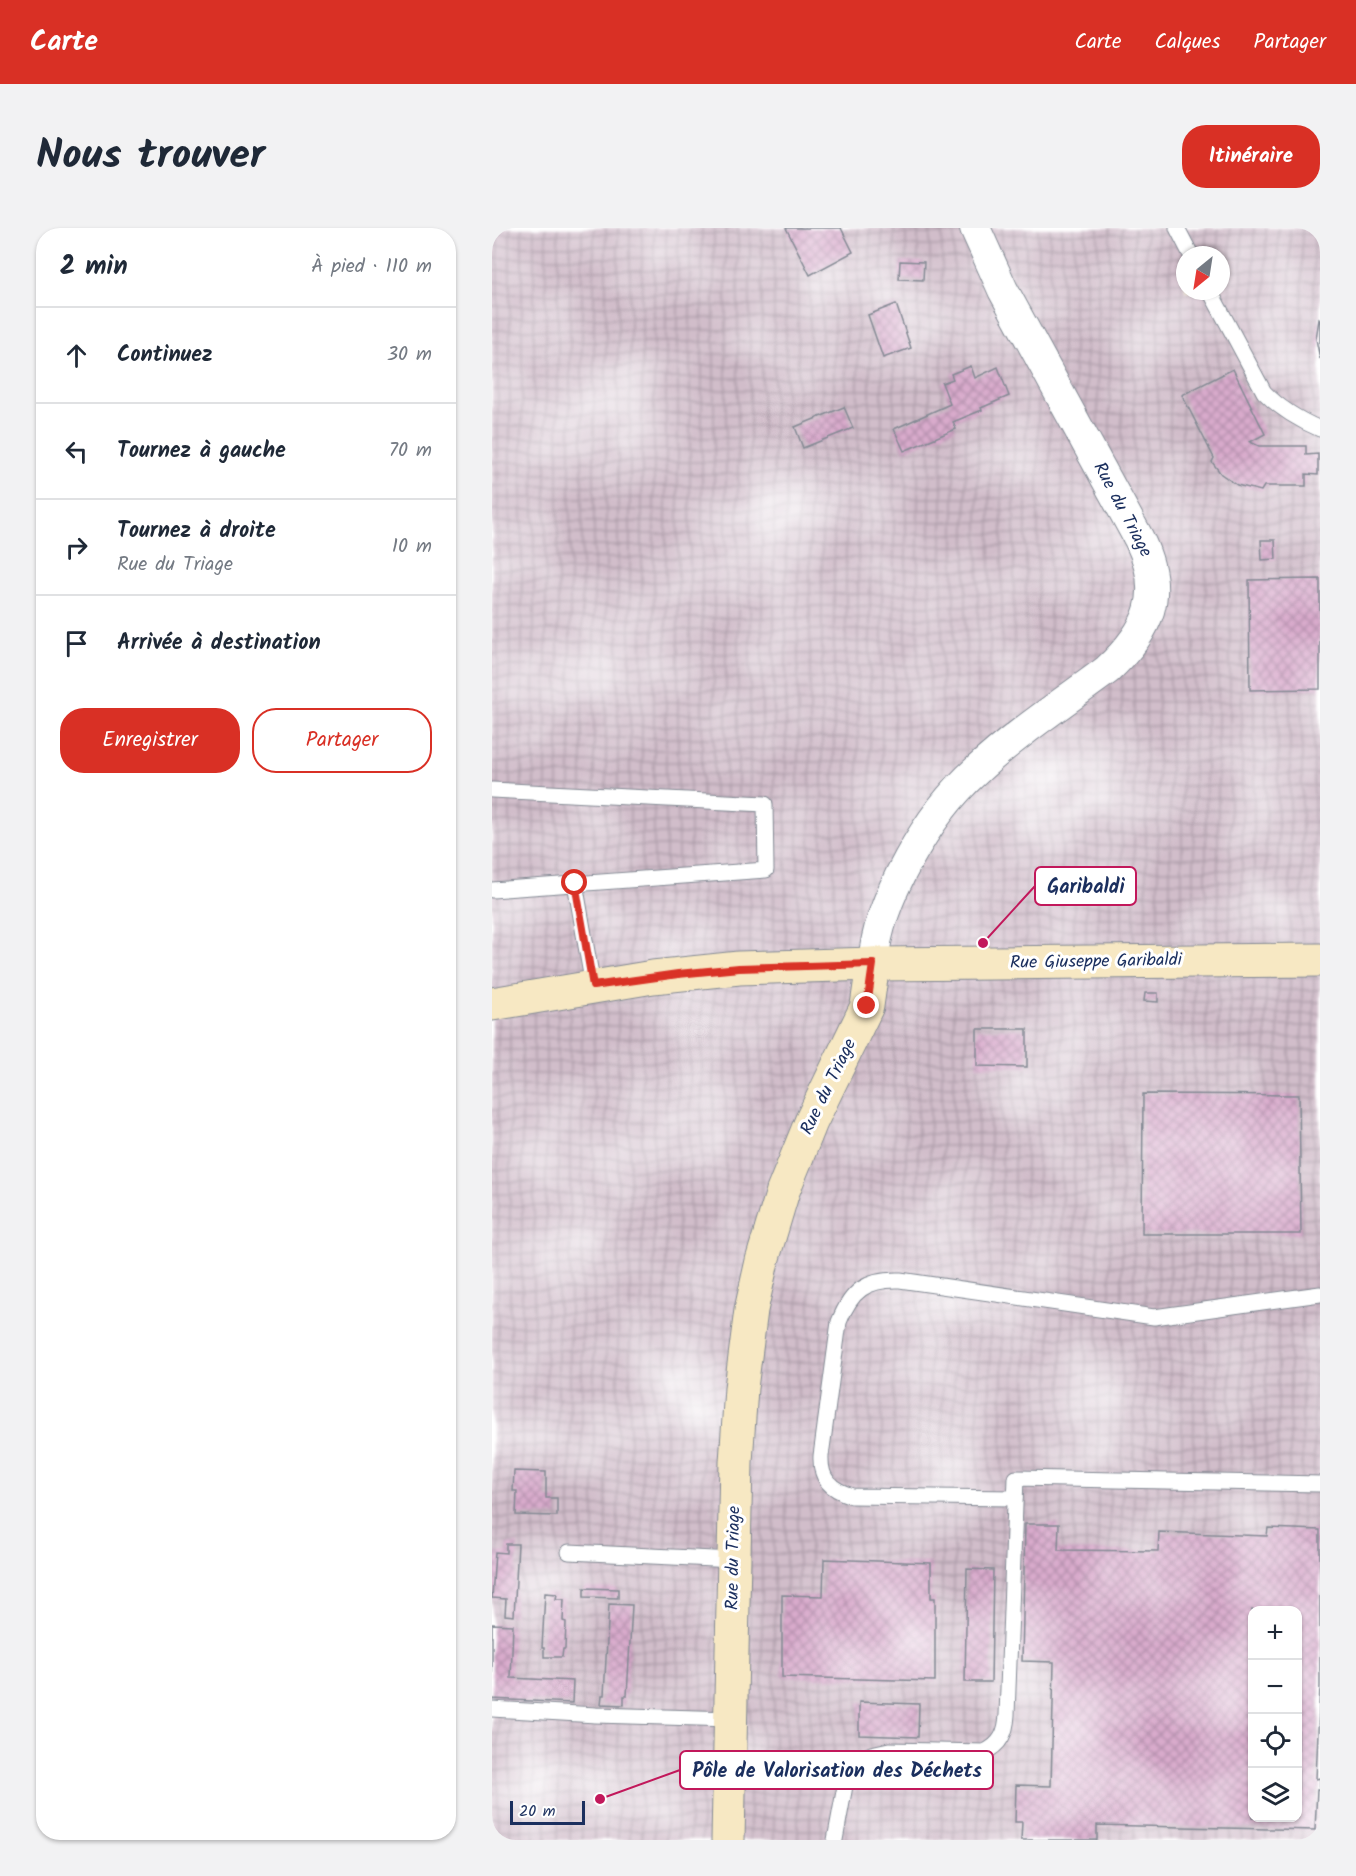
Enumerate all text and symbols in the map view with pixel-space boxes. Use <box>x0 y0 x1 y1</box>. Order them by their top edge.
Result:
text: Carte <box>30 20 98 65</box>
text: Carte <box>1074 26 1121 59</box>
text: Calques <box>1154 26 1220 59</box>
text: Partager <box>1253 26 1326 59</box>
text: Nous trouver <box>36 123 265 190</box>
button: Itinéraire <box>1182 125 1320 188</box>
text: 2 min <box>60 246 128 288</box>
north arrow <box>1176 246 1230 300</box>
text: À pied · 110 m <box>311 251 432 283</box>
text: Continuez <box>117 338 213 373</box>
icon: ahead <box>60 339 93 372</box>
text: 30 m <box>387 339 432 371</box>
text: Tournez à gauche <box>117 434 286 469</box>
icon: left <box>60 435 93 468</box>
text: 70 m <box>389 435 432 467</box>
street label: Rue du Triage <box>1085 457 1159 563</box>
text: Tournez à droite <box>117 514 276 549</box>
icon: right <box>60 531 93 564</box>
text: 10 m <box>392 531 432 563</box>
text: Rue du Triage <box>117 549 233 581</box>
text: Arrivée à destination <box>117 626 321 661</box>
icon: arrive <box>60 627 93 660</box>
button: Enregistrer <box>60 708 240 773</box>
button: Partager <box>252 708 432 773</box>
callout: Garibaldi <box>1035 867 1136 905</box>
route start <box>561 869 587 895</box>
text: Garibaldi <box>1047 872 1126 904</box>
street label: Rue Giuseppe Garibaldi <box>1010 946 1183 978</box>
route end <box>853 992 879 1018</box>
street label: Rue du Triage <box>793 1034 865 1140</box>
street label: Rue du Triage <box>719 1506 749 1610</box>
map controls <box>1248 1606 1302 1822</box>
button: + <box>1248 1606 1302 1660</box>
button: − <box>1248 1660 1302 1714</box>
button: locate <box>1248 1714 1302 1768</box>
callout: Pôle de Valorisation des Déchets <box>680 1751 993 1789</box>
text: Pôle de Valorisation des Déchets <box>692 1756 982 1788</box>
button: layers <box>1248 1768 1302 1822</box>
scale bar <box>510 1798 585 1826</box>
text: 20 m <box>519 1799 555 1824</box>

